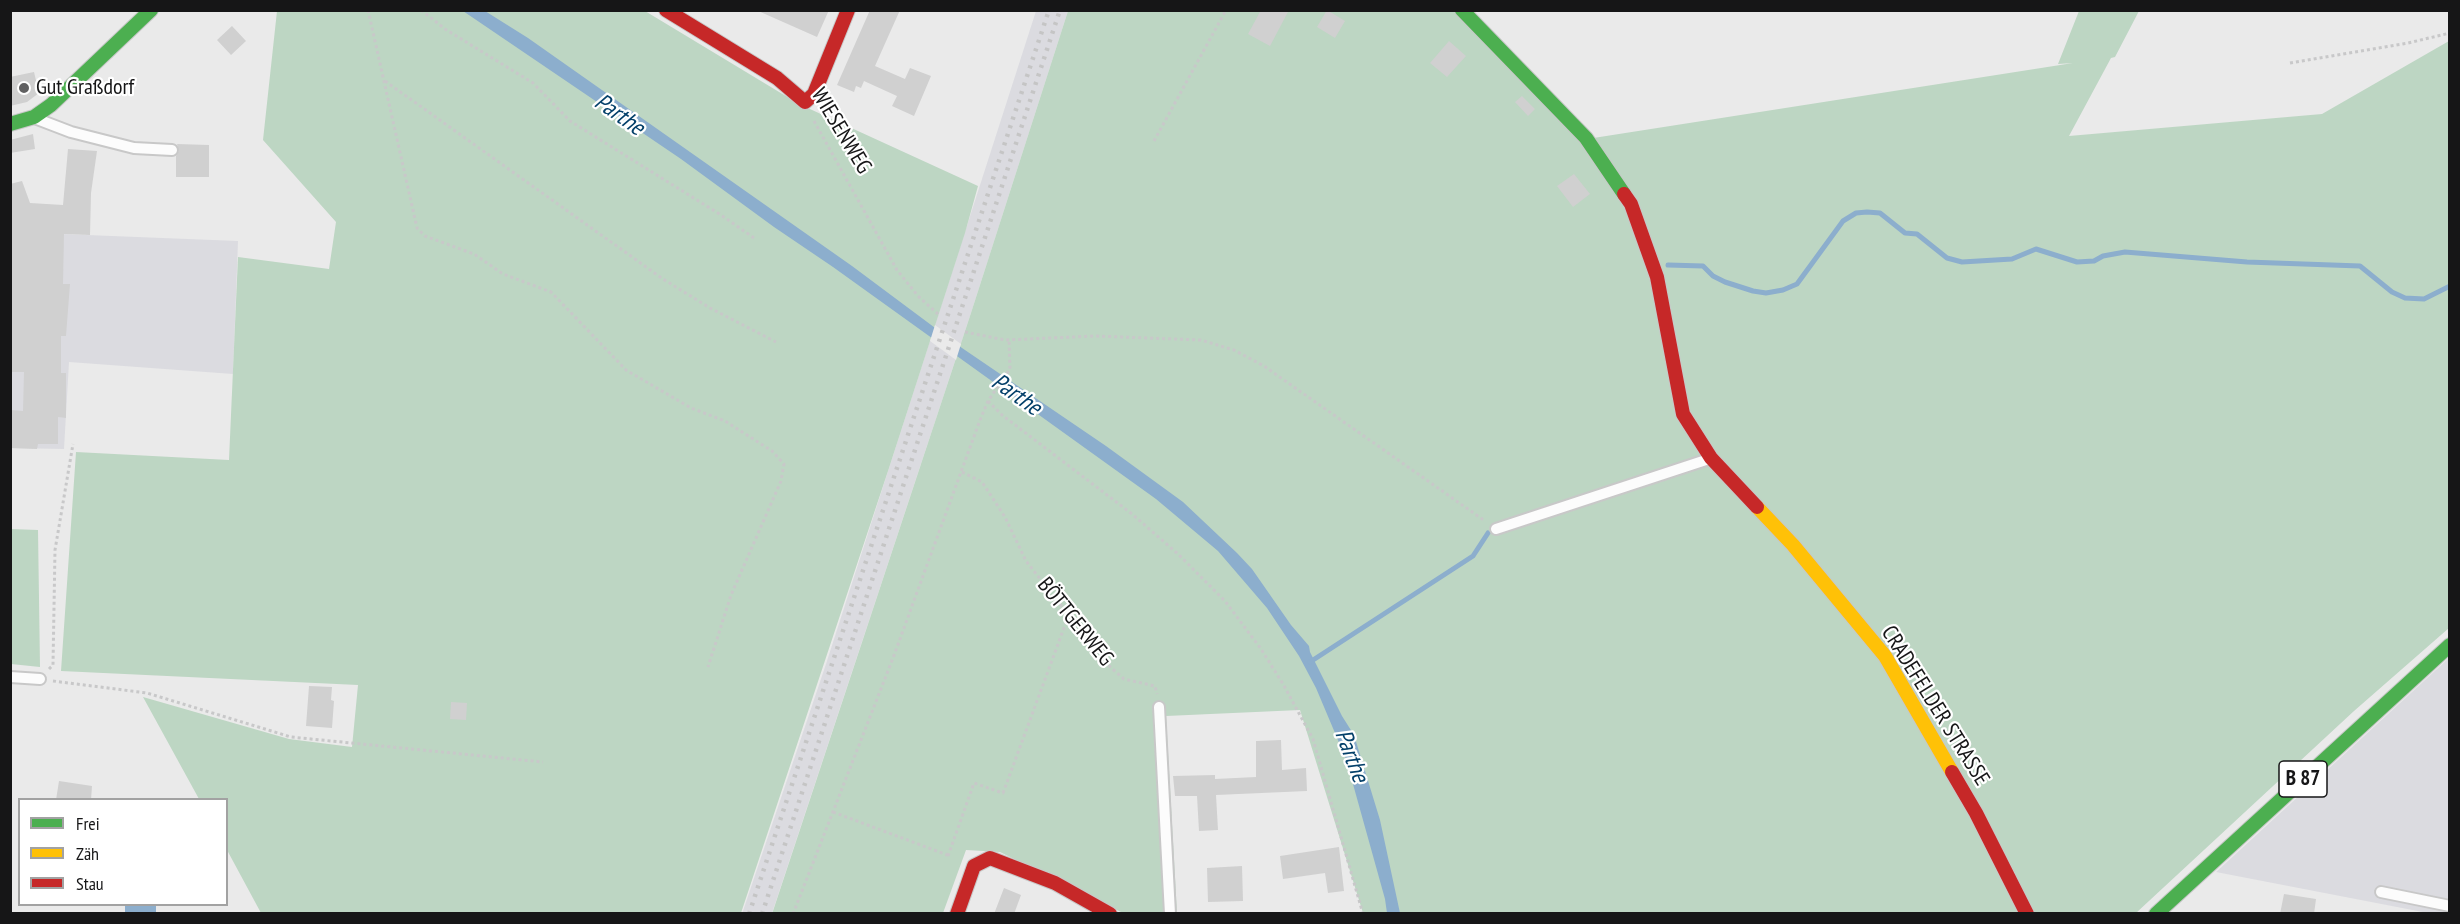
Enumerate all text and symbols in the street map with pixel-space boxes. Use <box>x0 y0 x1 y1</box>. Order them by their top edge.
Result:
place label: Gut Graßdorf <box>36 75 134 101</box>
marker: Gut Graßdorf <box>17 81 31 95</box>
street label: WIESENWEG <box>805 83 877 179</box>
water label: Parthe <box>589 88 649 142</box>
water label: Parthe <box>986 368 1046 422</box>
street label: BÖTTGERWEG <box>1031 572 1119 672</box>
street label: CRADEFELDER STRASSE <box>1875 621 1995 791</box>
water label: Parthe <box>1328 726 1374 786</box>
road number: B 87 <box>2279 761 2327 797</box>
legend <box>18 798 228 906</box>
text: Frei <box>76 812 100 835</box>
text: Zäh <box>76 842 99 865</box>
text: Stau <box>76 872 104 895</box>

